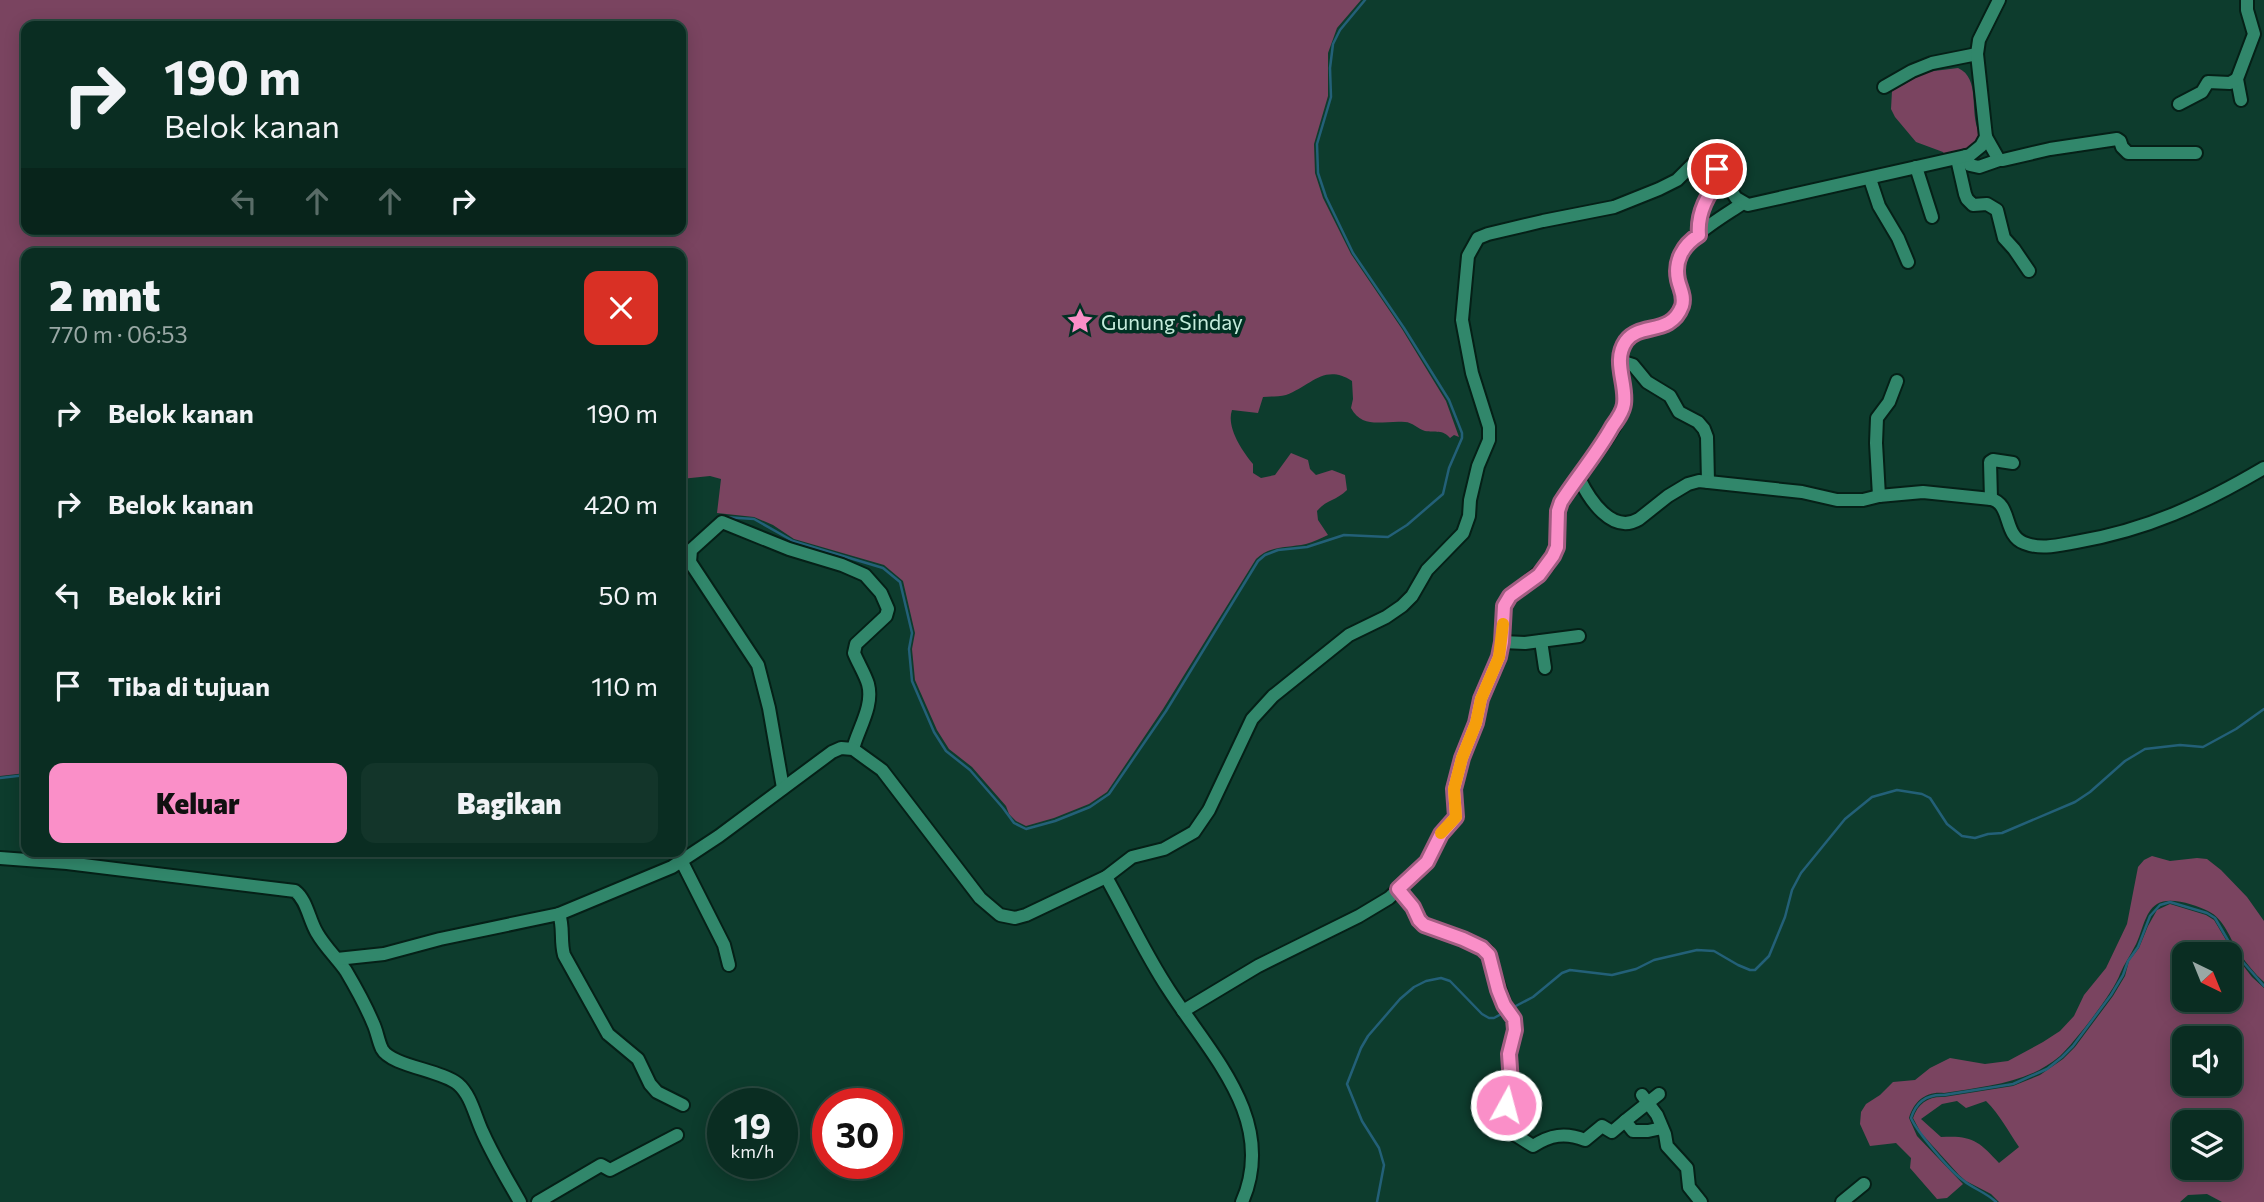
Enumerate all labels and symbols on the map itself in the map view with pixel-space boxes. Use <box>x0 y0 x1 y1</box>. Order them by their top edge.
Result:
pin <box>1687 139 1747 199</box>
place icon: Gunung Sinday <box>1065 306 1095 336</box>
place label: Gunung Sinday <box>1101 309 1243 334</box>
north arrow <box>2172 942 2242 1012</box>
position arrow <box>1469 1068 1543 1142</box>
speed limit sign: 30 <box>812 1088 903 1179</box>

